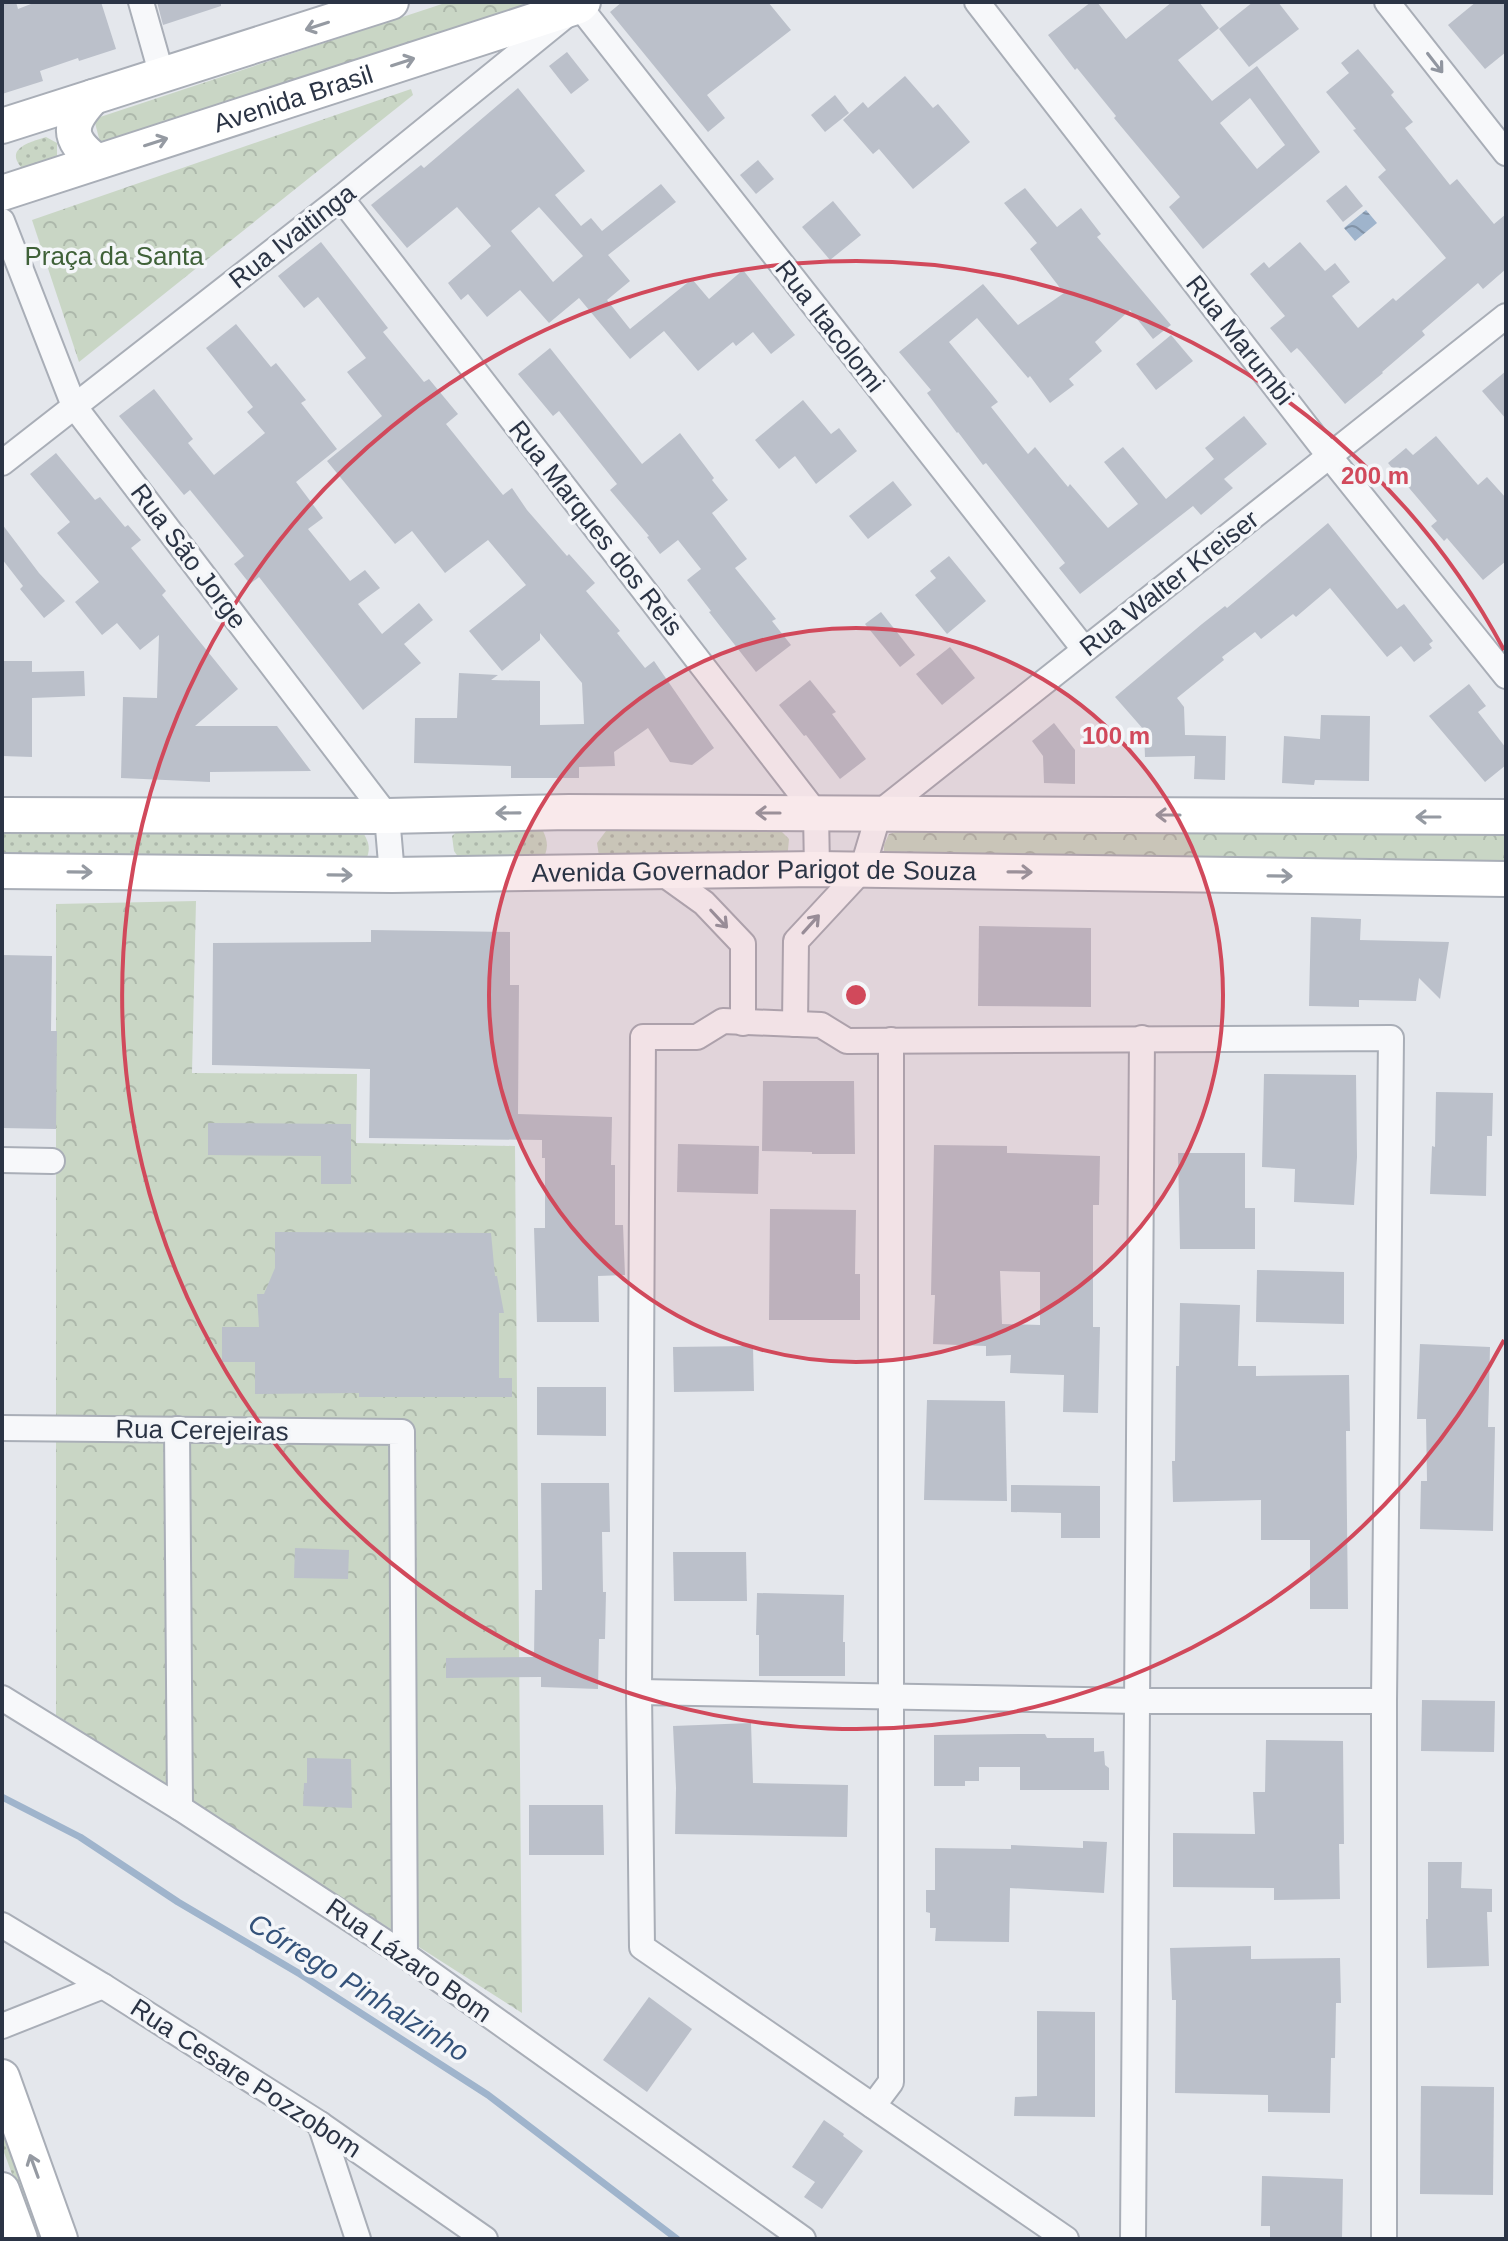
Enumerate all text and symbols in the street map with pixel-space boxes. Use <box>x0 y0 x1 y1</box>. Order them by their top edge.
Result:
one-way arrow <box>304 19 330 34</box>
one-way arrow <box>1426 52 1444 73</box>
one-way arrow <box>390 54 415 69</box>
street label: Avenida Brasil <box>210 59 377 138</box>
one-way arrow <box>142 134 168 149</box>
street label: Rua Ivaitinga <box>223 177 361 295</box>
park label: Praça da Santa <box>24 241 204 271</box>
street label: Rua Itacolomi <box>769 254 891 398</box>
street label: Rua Marumbi <box>1180 269 1300 411</box>
street label: Rua Marques dos Reis <box>503 415 689 641</box>
text: 200 m <box>1341 462 1409 489</box>
street label: Rua São Jorge <box>125 478 253 634</box>
street label: Rua Walter Kreiser <box>1074 504 1265 662</box>
text: 100 m <box>1082 722 1150 749</box>
one-way arrow <box>755 805 782 820</box>
one-way arrow <box>495 806 522 821</box>
one-way arrow <box>1155 807 1182 823</box>
one-way arrow <box>1415 809 1442 825</box>
street label: Avenida Governador Parigot de Souza <box>531 854 977 888</box>
one-way arrow <box>66 864 93 880</box>
one-way arrow <box>1006 864 1033 880</box>
one-way arrow <box>326 867 353 883</box>
one-way arrow <box>1266 868 1293 883</box>
one-way arrow <box>709 908 728 928</box>
one-way arrow <box>801 914 820 934</box>
centre of rings <box>842 981 870 1009</box>
street label: Rua Cerejeiras <box>115 1413 289 1447</box>
street label: Rua Lázaro Bom <box>320 1892 498 2028</box>
water label: Córrego Pinhalzinho <box>243 1907 475 2068</box>
street label: Rua Cesare Pozzobom <box>125 1992 367 2164</box>
one-way arrow <box>26 2154 40 2178</box>

